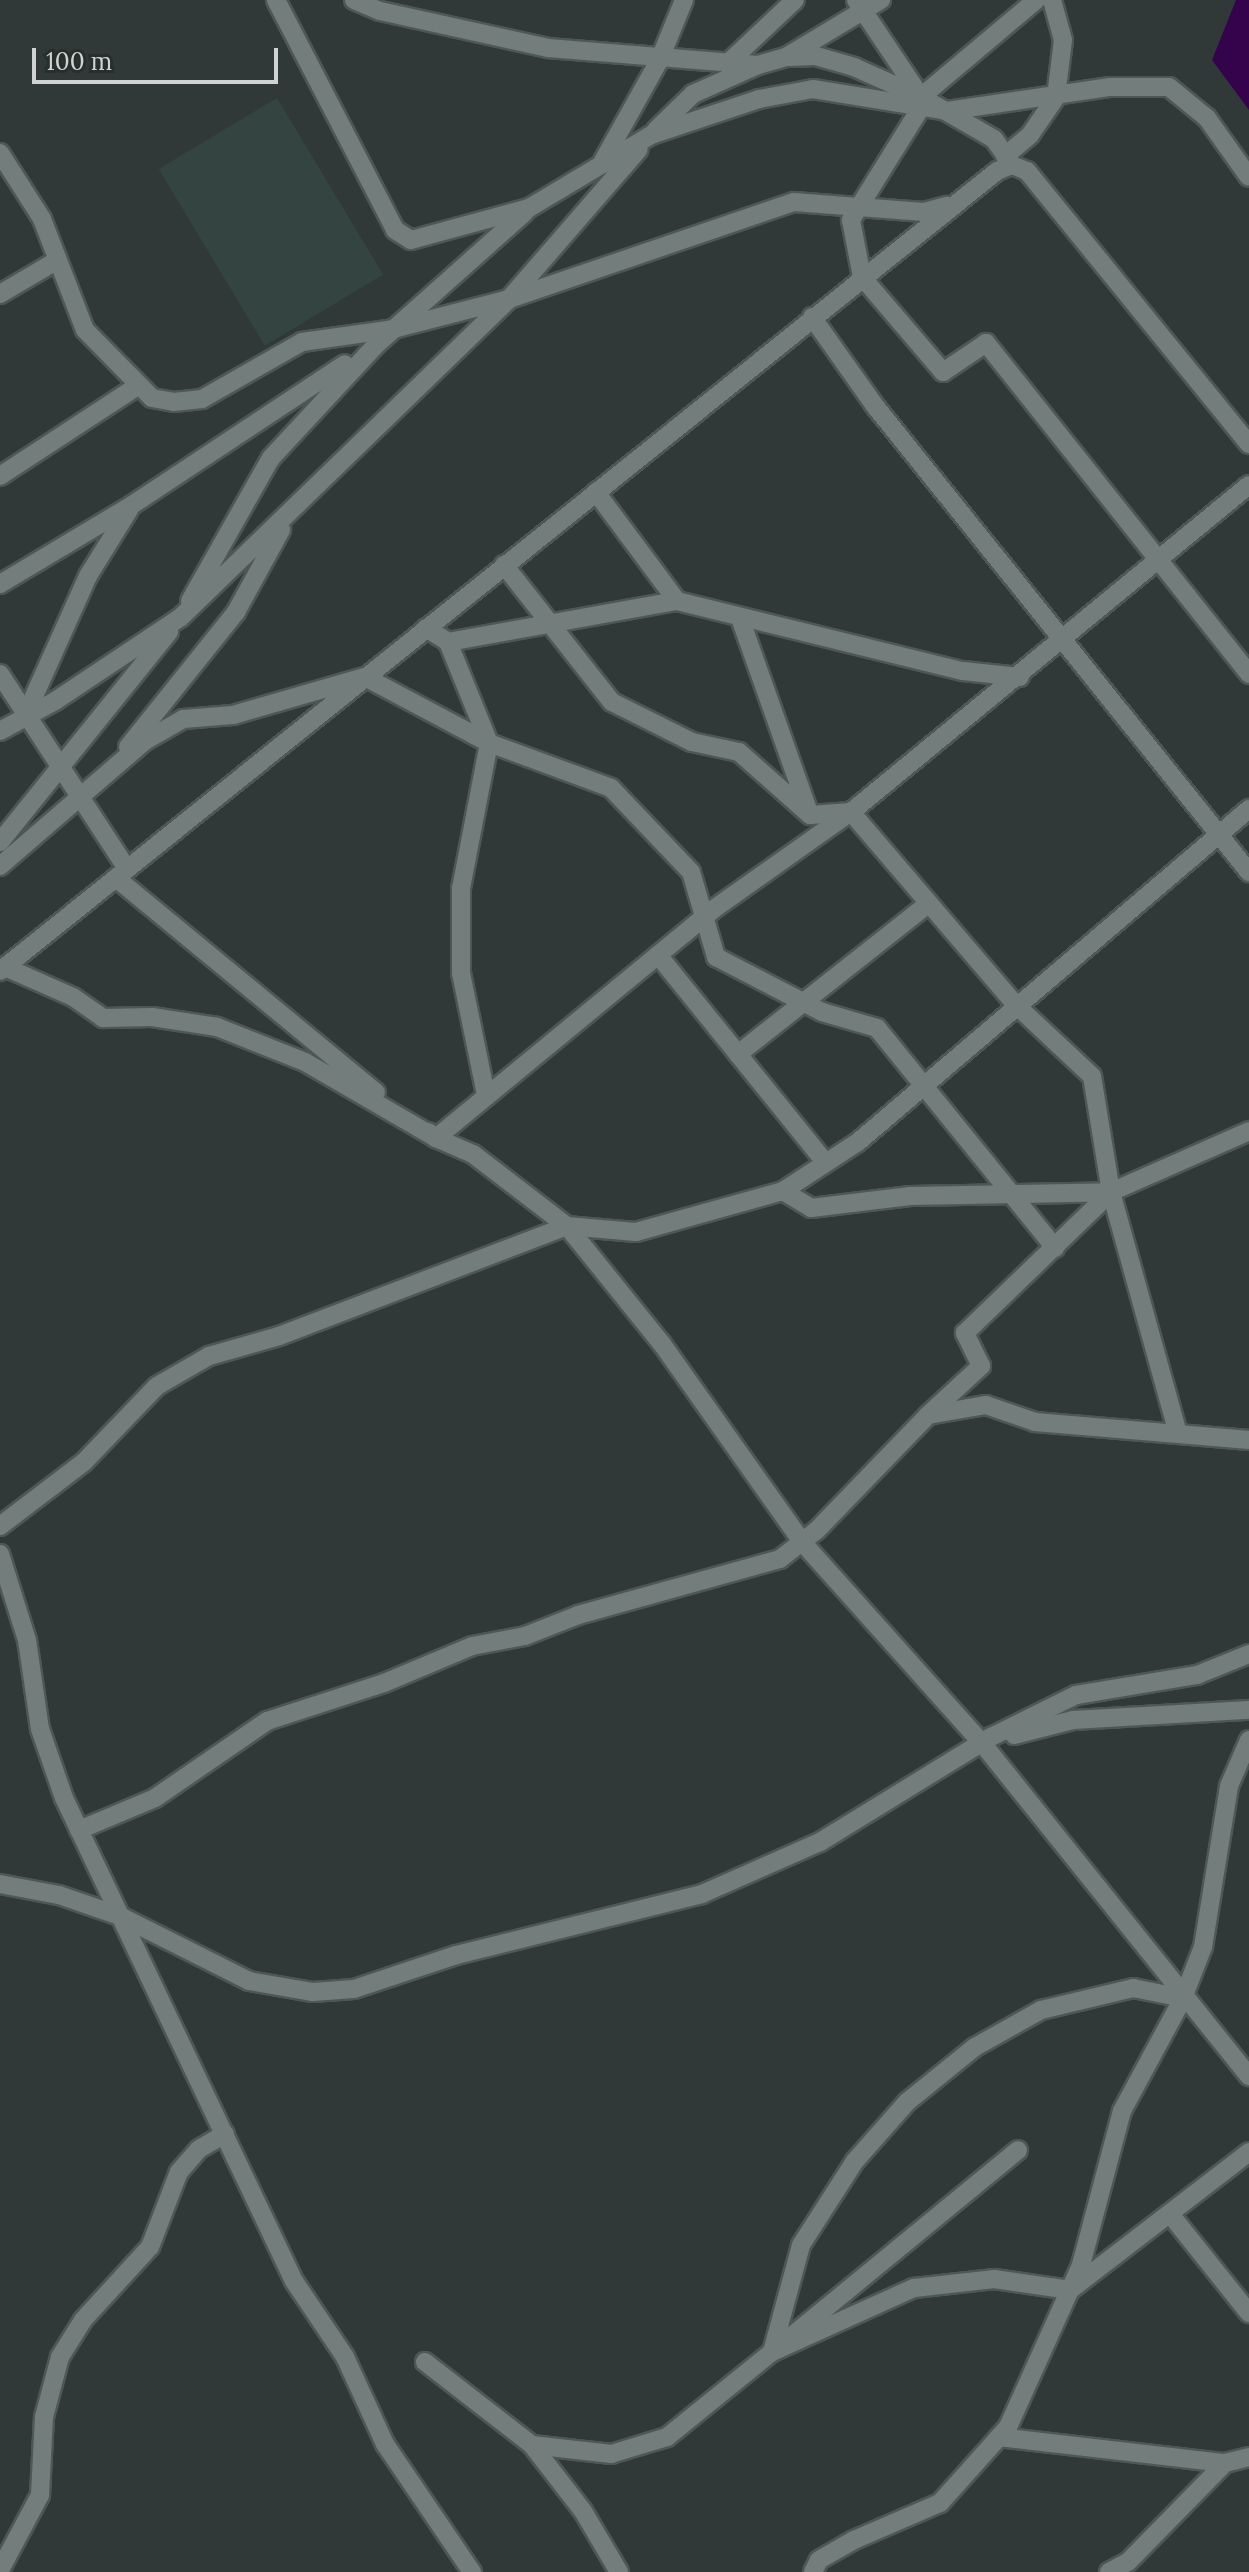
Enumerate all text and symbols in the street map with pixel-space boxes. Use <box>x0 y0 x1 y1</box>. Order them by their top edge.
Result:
scale bar <box>36 32 282 82</box>
text: 100 m <box>46 46 112 77</box>

